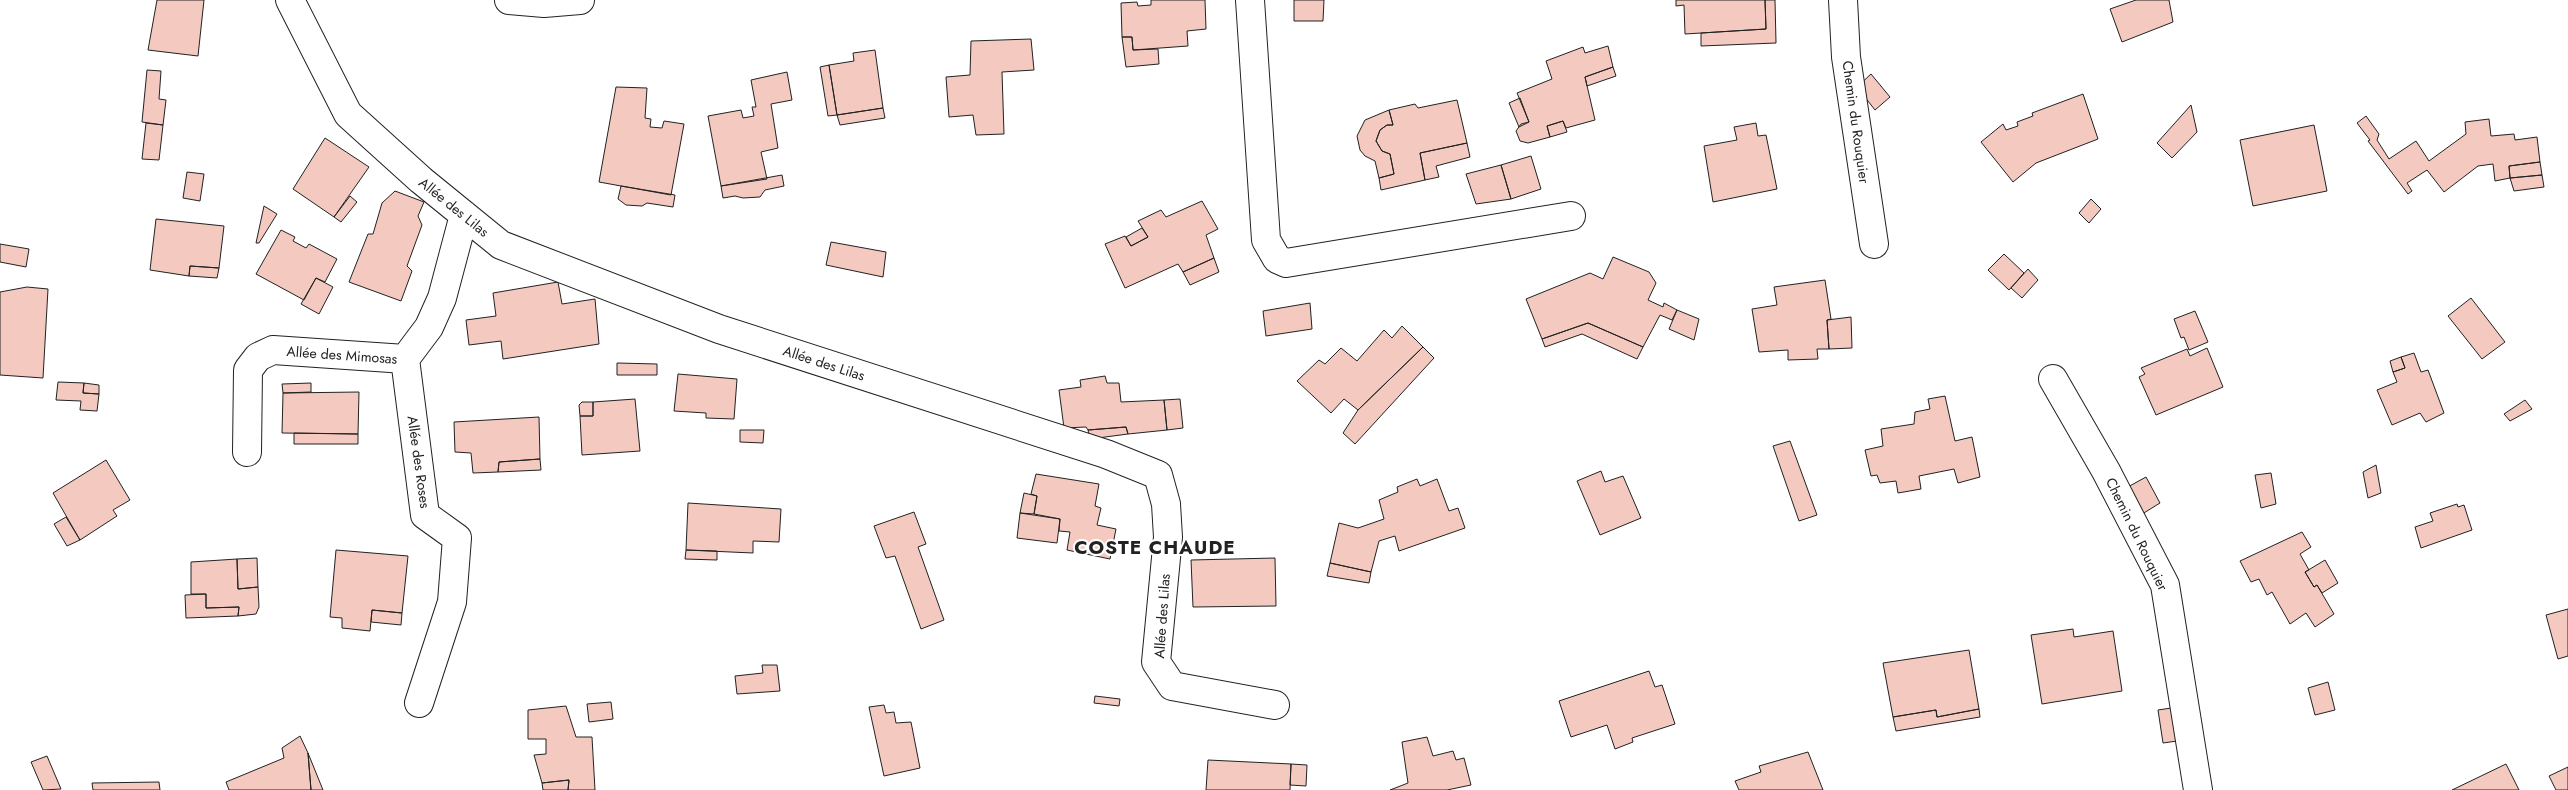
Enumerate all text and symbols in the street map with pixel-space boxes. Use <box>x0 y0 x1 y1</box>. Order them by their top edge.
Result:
street label: Chemin du Rouquier <box>1837 59 1875 185</box>
street label: Allée des Lilas <box>415 173 494 242</box>
street label: Allée des Lilas <box>781 340 868 386</box>
street label: Allée des Mimosas <box>286 341 398 369</box>
street label: Allée des Roses <box>403 414 435 510</box>
street label: Chemin du Rouquier <box>2101 474 2173 594</box>
district label: COSTE CHAUDE <box>1074 534 1236 561</box>
street label: Allée des Lilas <box>1149 573 1175 659</box>

